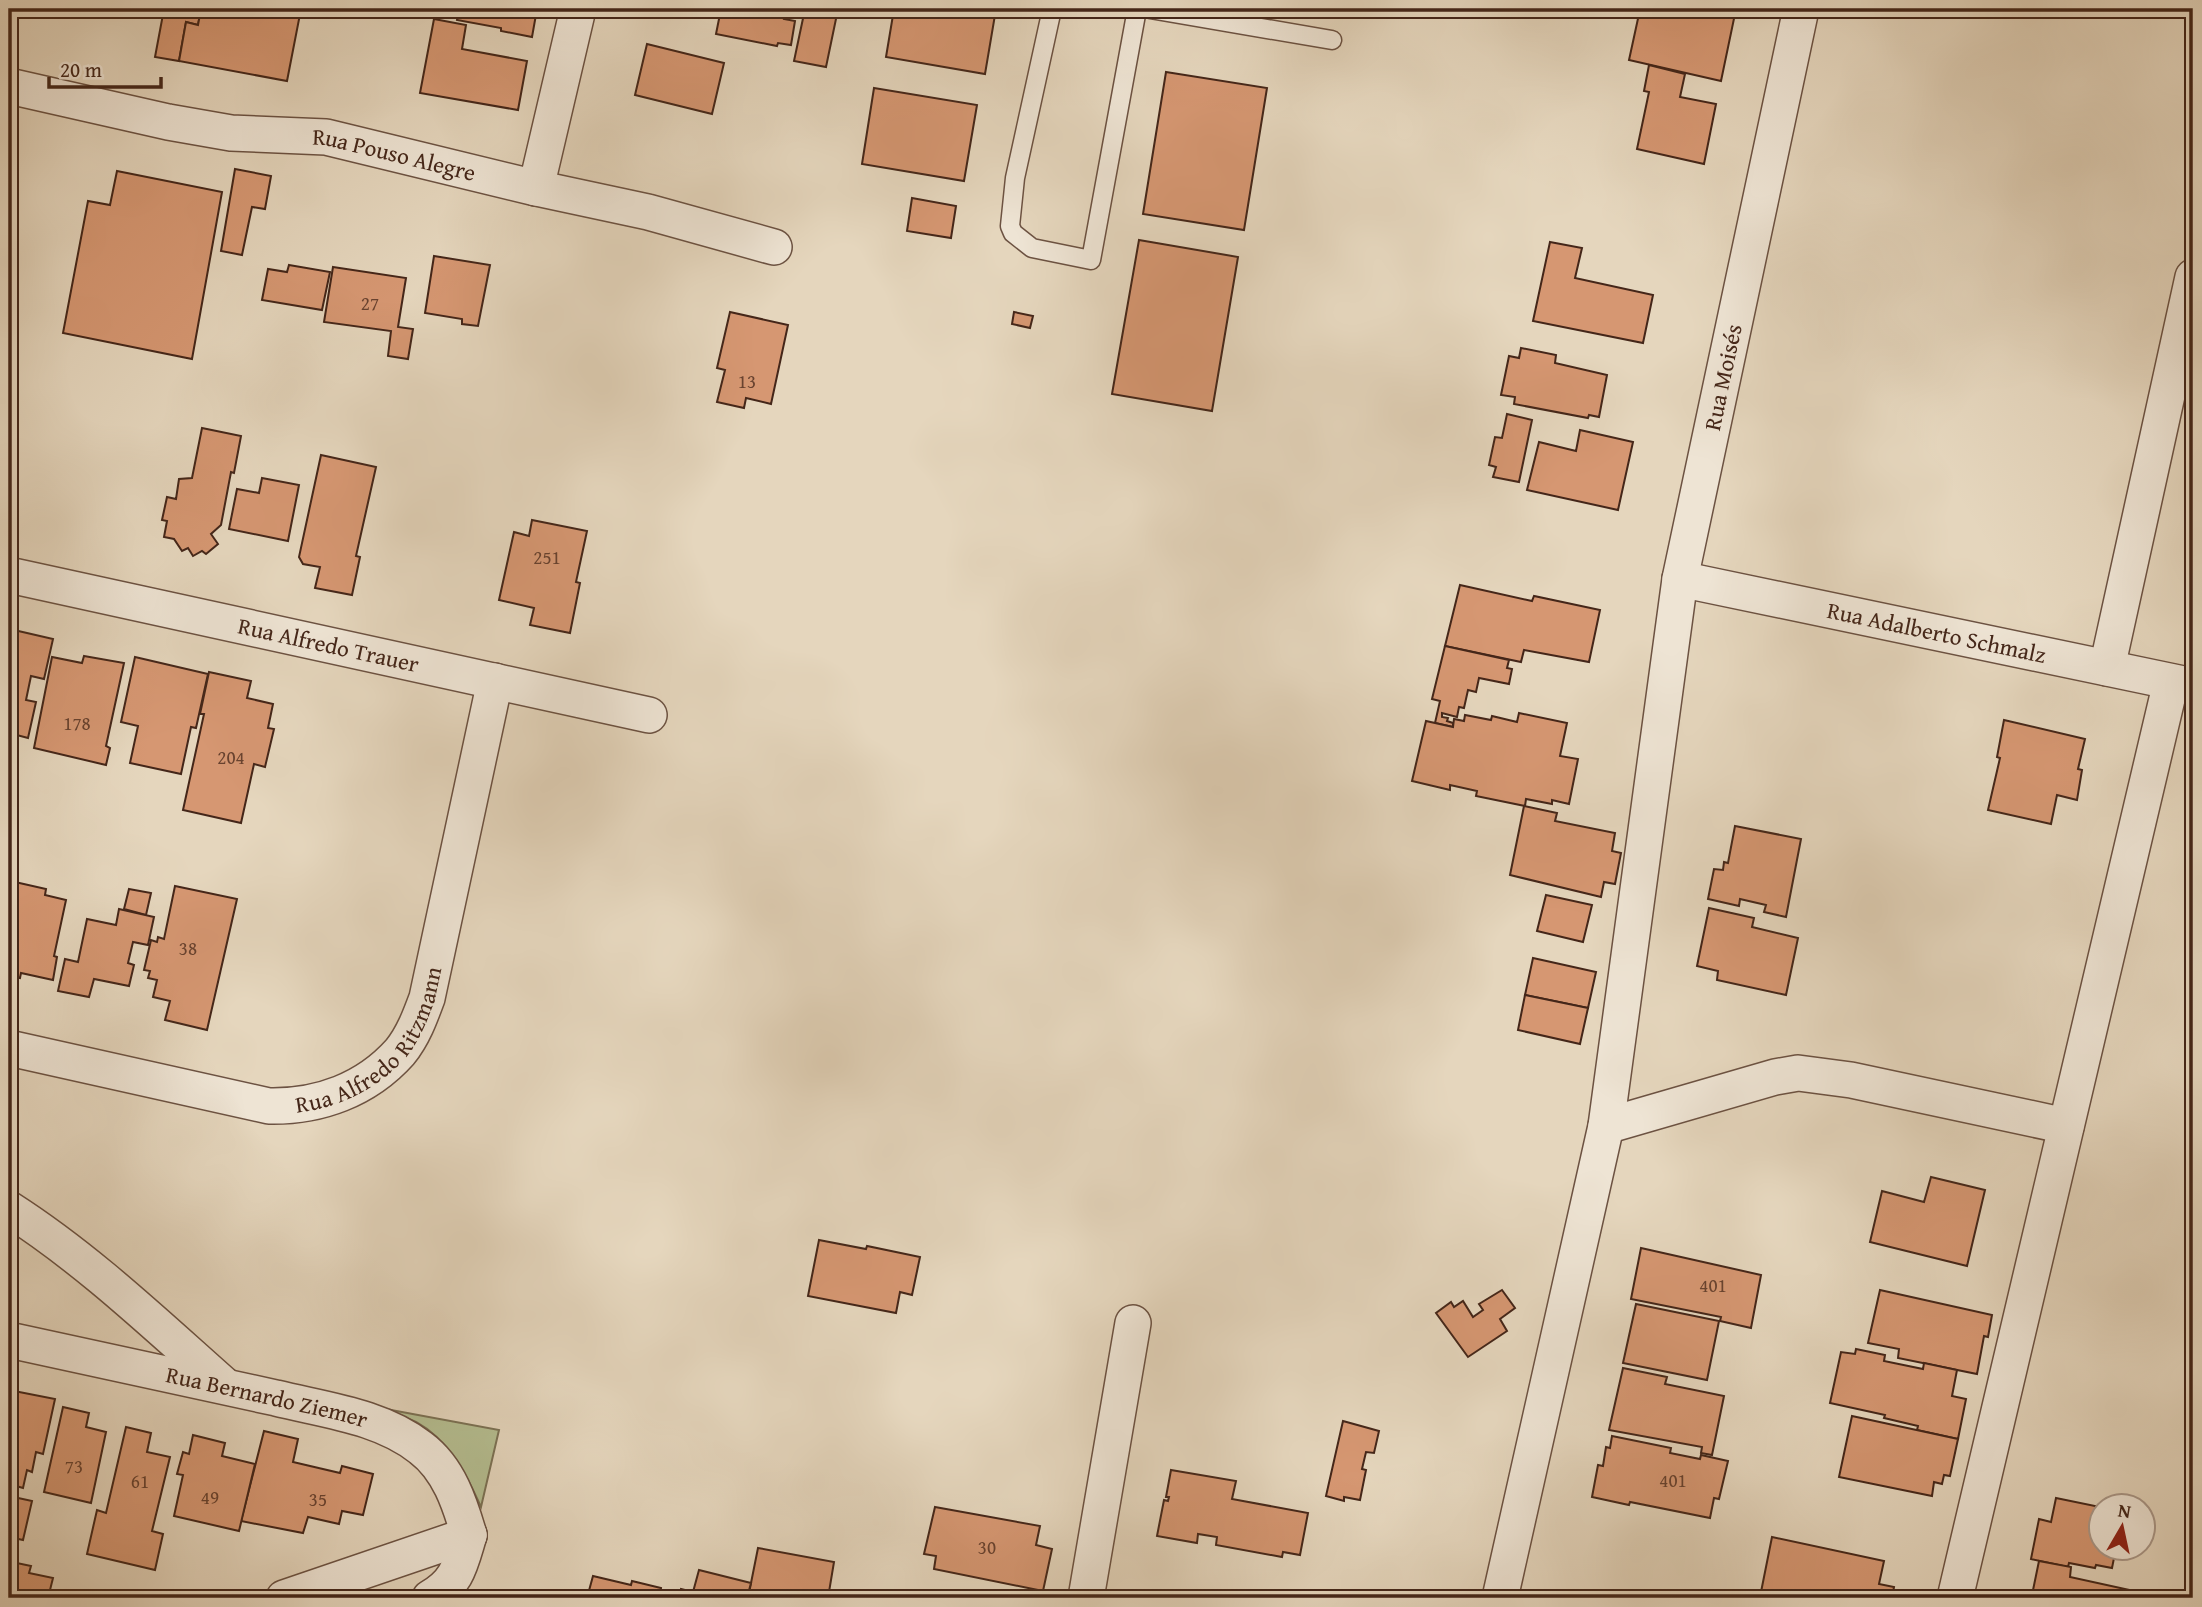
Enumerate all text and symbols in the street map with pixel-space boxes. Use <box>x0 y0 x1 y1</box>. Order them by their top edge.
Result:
scale bar <box>49 46 161 90</box>
text: 20 m <box>60 54 102 85</box>
street label: Rua Pouso Alegre <box>312 119 479 189</box>
house number: 27 <box>361 289 379 317</box>
street label: Rua Moisés <box>1695 321 1750 433</box>
house number: 13 <box>738 367 756 395</box>
house number: 251 <box>533 543 561 571</box>
street label: Rua Adalberto Schmalz <box>1824 593 2049 671</box>
street label: Rua Alfredo Trauer <box>235 609 423 680</box>
house number: 178 <box>63 709 91 737</box>
house number: 204 <box>217 743 245 771</box>
house number: 38 <box>179 934 197 962</box>
street label: Rua Alfredo Ritzmann <box>293 963 449 1121</box>
house number: 401 <box>1699 1271 1727 1299</box>
street label: Rua Bernardo Ziemer <box>163 1357 373 1436</box>
house number: 73 <box>65 1452 83 1480</box>
house number: 401 <box>1659 1466 1687 1494</box>
house number: 61 <box>131 1467 149 1495</box>
house number: 49 <box>201 1483 219 1511</box>
house number: 35 <box>309 1485 327 1513</box>
north arrow <box>2086 1492 2156 1562</box>
text: N <box>2116 1495 2133 1525</box>
house number: 30 <box>978 1533 996 1561</box>

